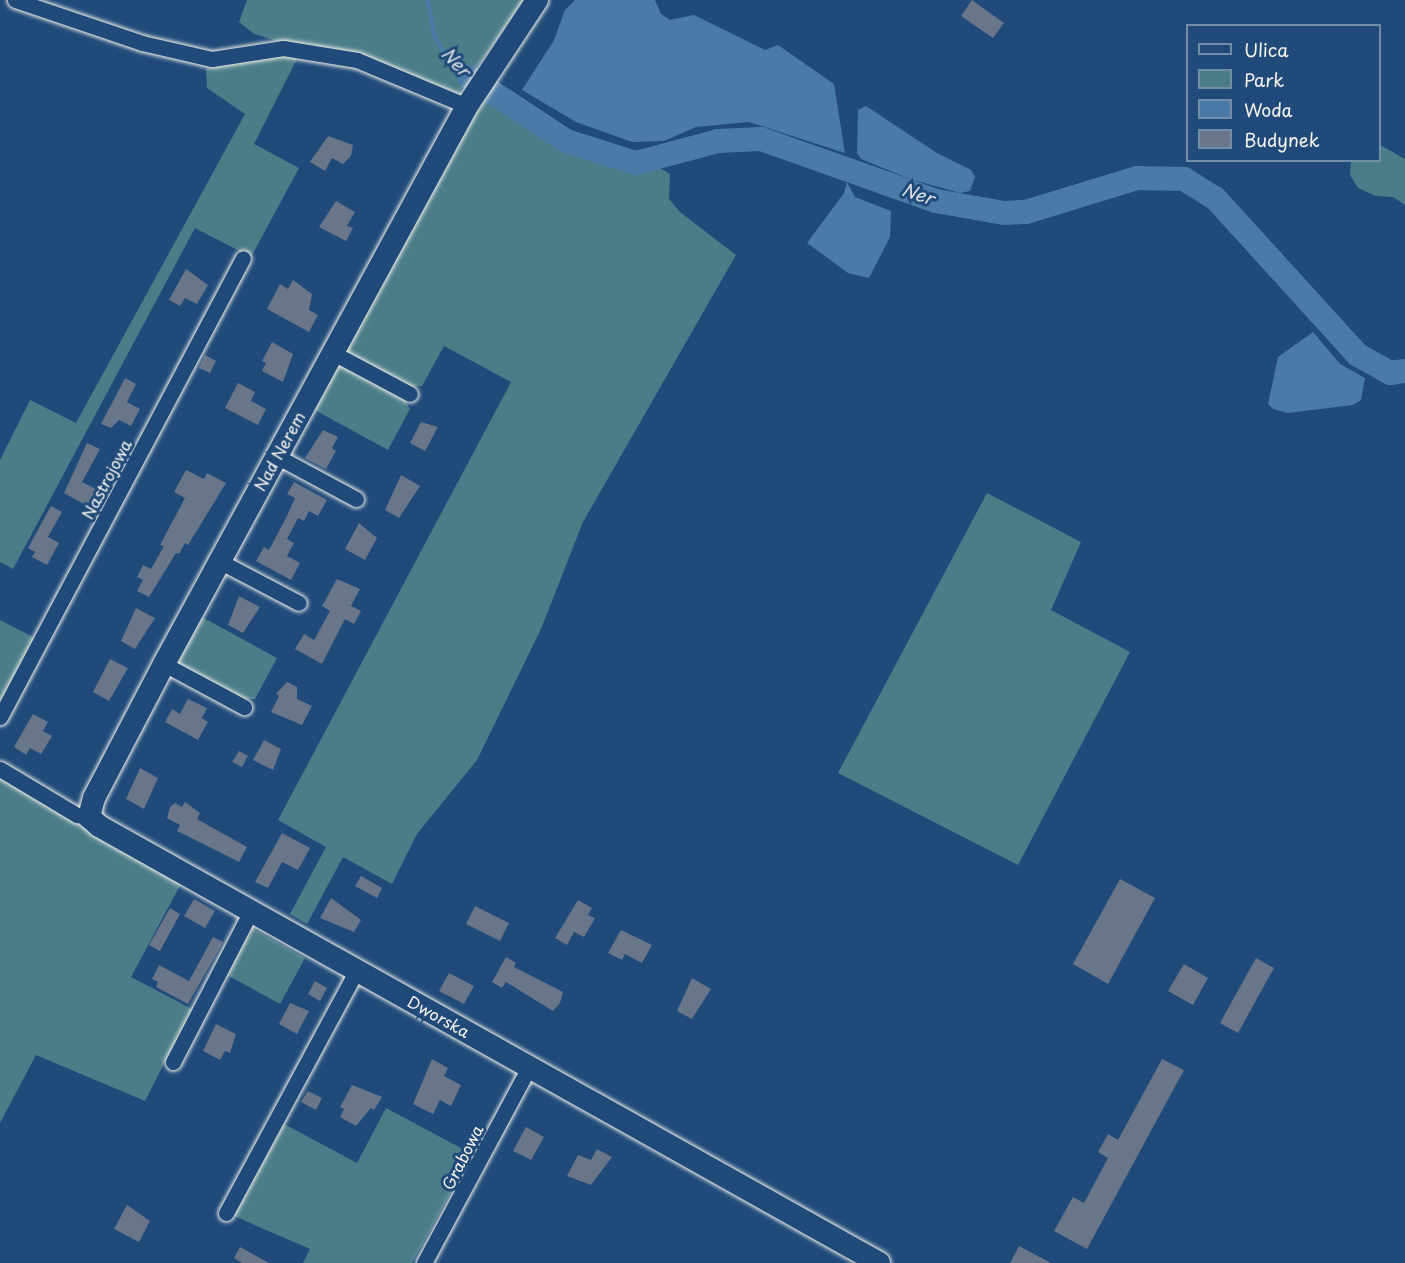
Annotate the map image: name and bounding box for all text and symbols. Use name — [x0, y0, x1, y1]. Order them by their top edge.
legend — [1186, 24, 1381, 162]
text: Ulica — [1244, 36, 1289, 63]
water label: Ner — [437, 43, 475, 81]
text: Park — [1244, 66, 1284, 93]
text: Woda — [1244, 96, 1293, 123]
text: Budynek — [1244, 126, 1320, 153]
water label: Ner — [899, 179, 937, 209]
street label: Nad Nerem — [249, 408, 309, 494]
street label: Nastrojowa — [77, 436, 135, 522]
street label: Dworska — [405, 991, 473, 1041]
street label: Grabowa — [438, 1121, 486, 1193]

